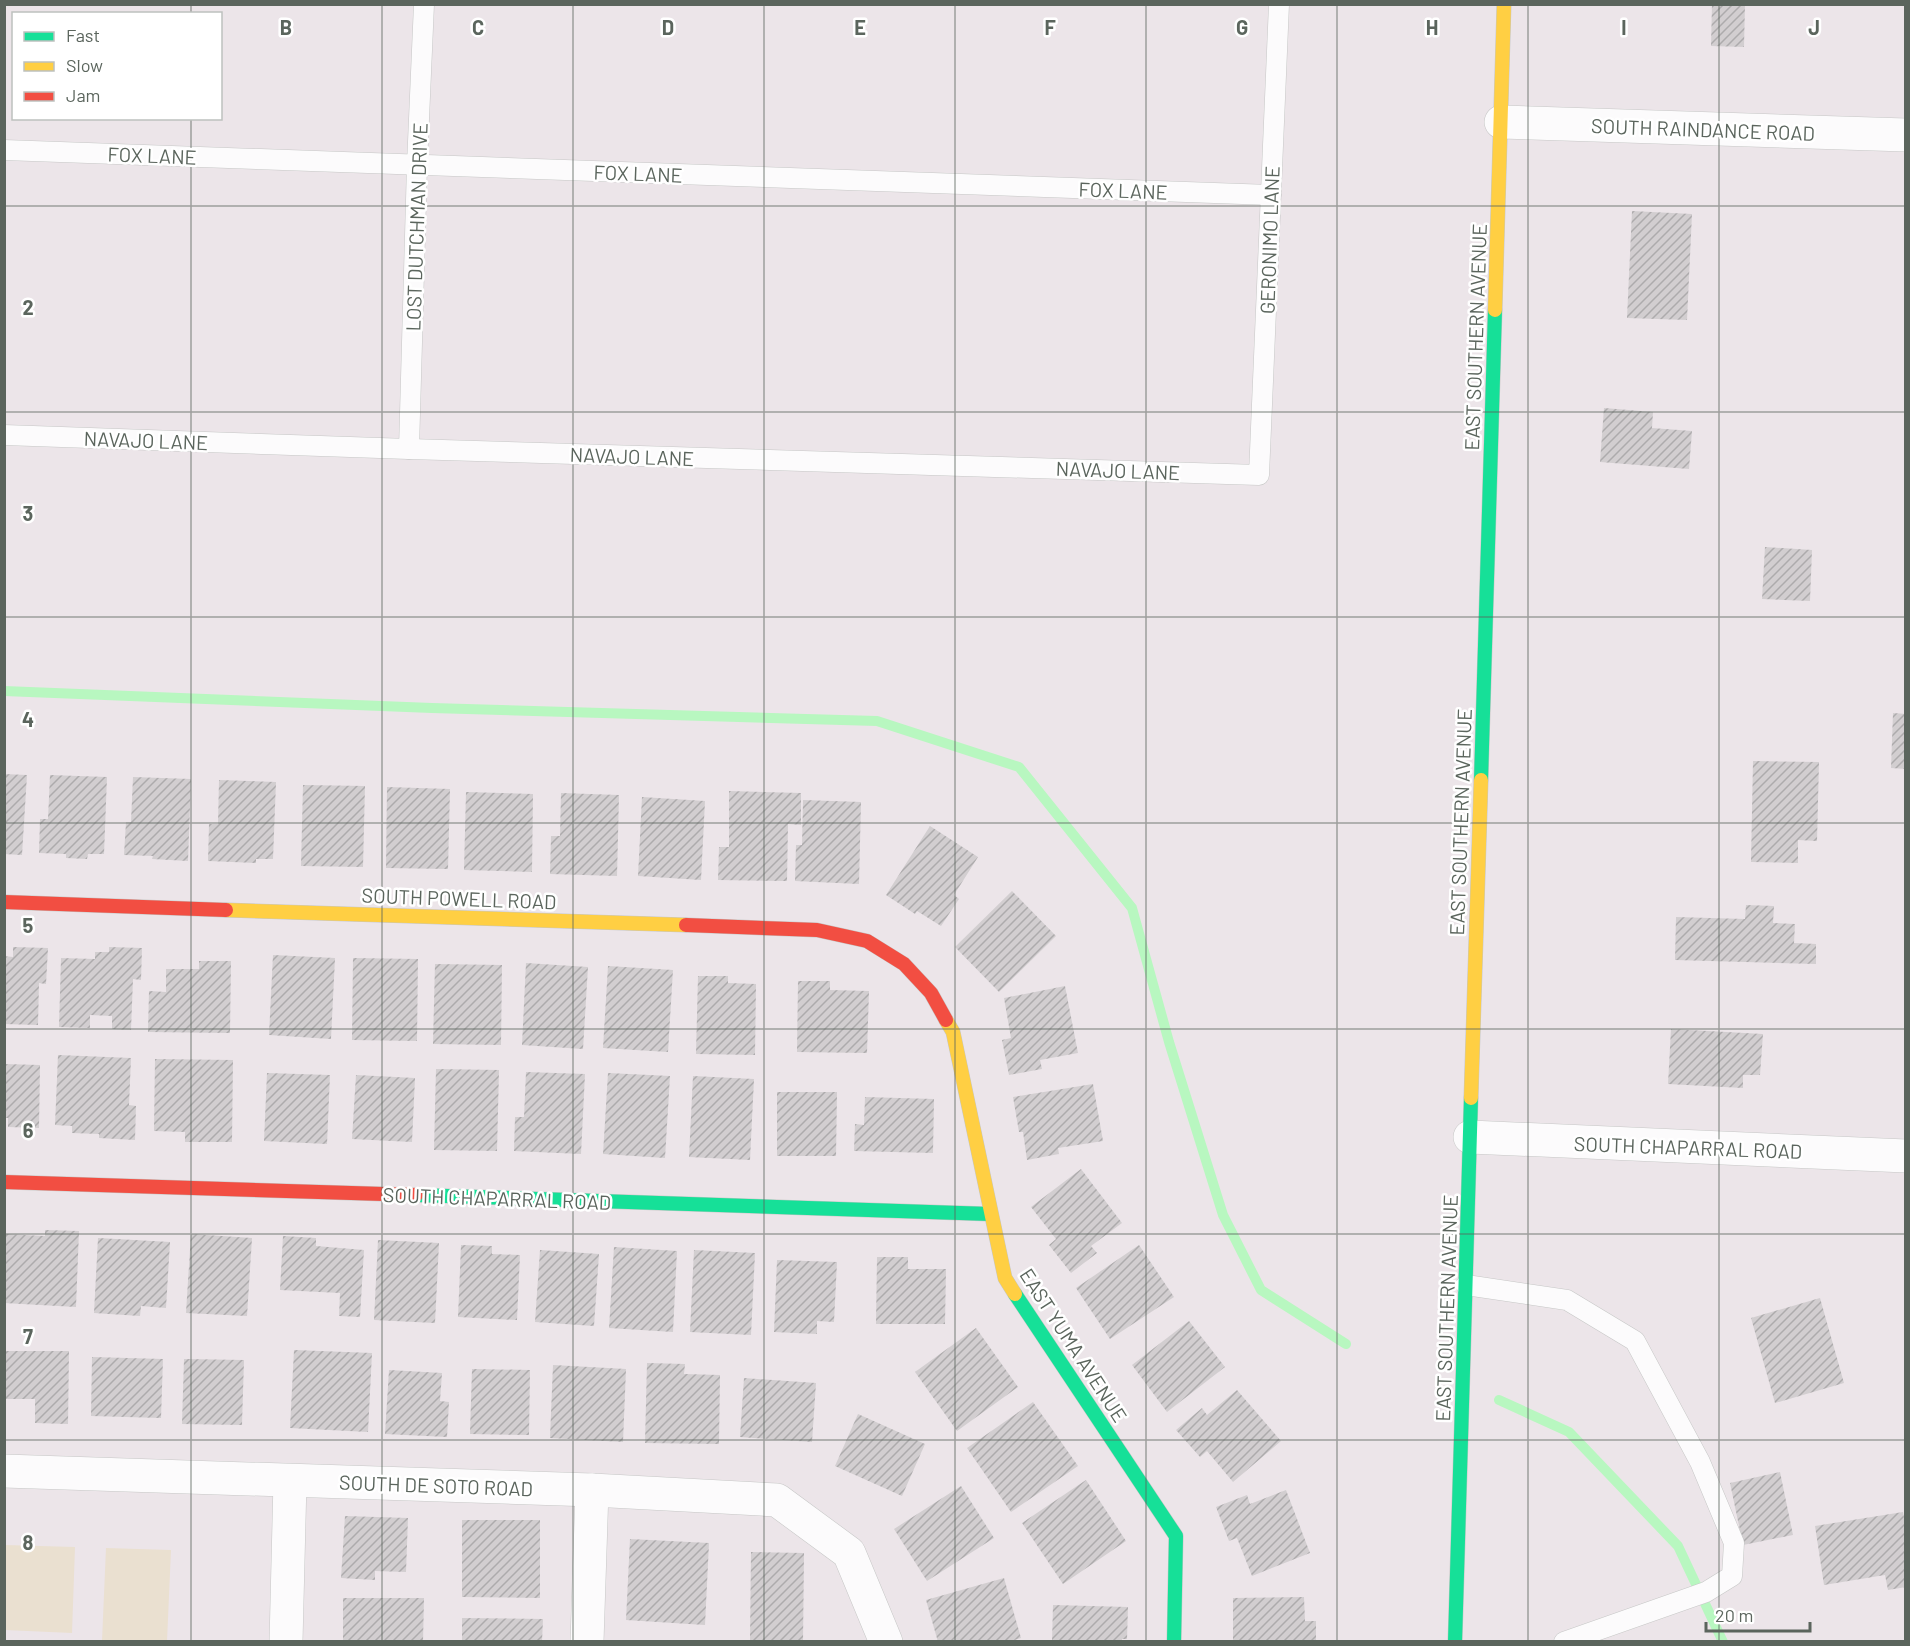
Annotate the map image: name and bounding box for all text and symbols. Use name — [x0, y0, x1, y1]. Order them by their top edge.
legend — [12, 12, 222, 120]
text: B — [280, 15, 292, 39]
text: C — [472, 15, 484, 39]
text: D — [662, 15, 674, 39]
text: E — [854, 15, 866, 39]
text: F — [1044, 15, 1056, 39]
text: G — [1236, 15, 1248, 39]
text: H — [1426, 15, 1438, 39]
text: I — [1621, 15, 1627, 39]
text: J — [1808, 15, 1820, 39]
text: Fast — [66, 24, 100, 46]
text: Slow — [66, 54, 103, 76]
text: Jam — [66, 84, 100, 106]
street label: SOUTH RAINDANCE ROAD — [1591, 113, 1815, 145]
street label: LOST DUTCHMAN DRIVE — [400, 122, 432, 332]
street label: FOX LANE — [107, 141, 197, 169]
street label: FOX LANE — [593, 159, 683, 187]
street label: GERONIMO LANE — [1254, 166, 1284, 314]
street label: FOX LANE — [1078, 176, 1168, 204]
street label: EAST SOUTHERN AVENUE — [1459, 223, 1491, 451]
text: 2 — [22, 295, 34, 319]
street label: NAVAJO LANE — [83, 426, 209, 454]
street label: NAVAJO LANE — [569, 442, 695, 470]
street label: NAVAJO LANE — [1055, 456, 1181, 484]
text: 3 — [23, 501, 33, 525]
text: 4 — [22, 707, 34, 731]
street label: EAST SOUTHERN AVENUE — [1444, 708, 1476, 936]
street label: SOUTH POWELL ROAD — [361, 883, 557, 913]
text: 5 — [23, 913, 34, 937]
text: 6 — [23, 1118, 34, 1142]
street label: SOUTH CHAPARRAL ROAD — [1573, 1131, 1803, 1163]
street label: SOUTH CHAPARRAL ROAD — [382, 1182, 612, 1214]
street label: EAST SOUTHERN AVENUE — [1430, 1194, 1462, 1422]
street label: EAST YUMA AVENUE — [1015, 1264, 1133, 1426]
text: 7 — [23, 1324, 33, 1348]
street label: SOUTH DE SOTO ROAD — [339, 1470, 533, 1500]
text: 8 — [23, 1530, 34, 1554]
scale bar — [1706, 1595, 1810, 1633]
text: 20 m — [1715, 1604, 1753, 1626]

